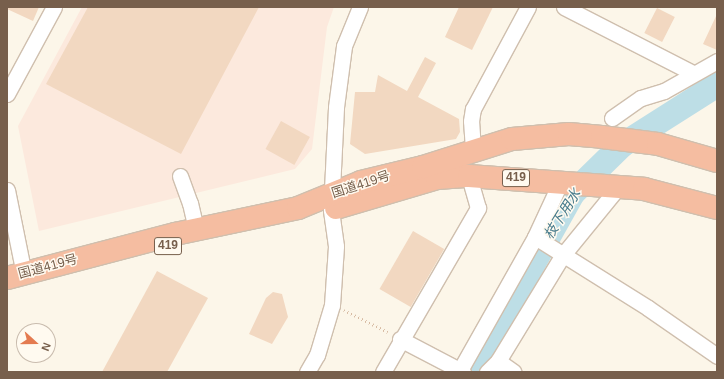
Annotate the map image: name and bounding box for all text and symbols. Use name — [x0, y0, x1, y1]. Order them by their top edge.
street label: 国道419号 — [330, 168, 392, 202]
road number: 419 — [501, 168, 531, 188]
water label: 枝下用水 — [540, 186, 584, 242]
road number: 419 — [153, 236, 183, 256]
street label: 国道419号 — [17, 252, 79, 282]
north arrow — [16, 323, 56, 363]
text: N — [39, 341, 53, 353]

